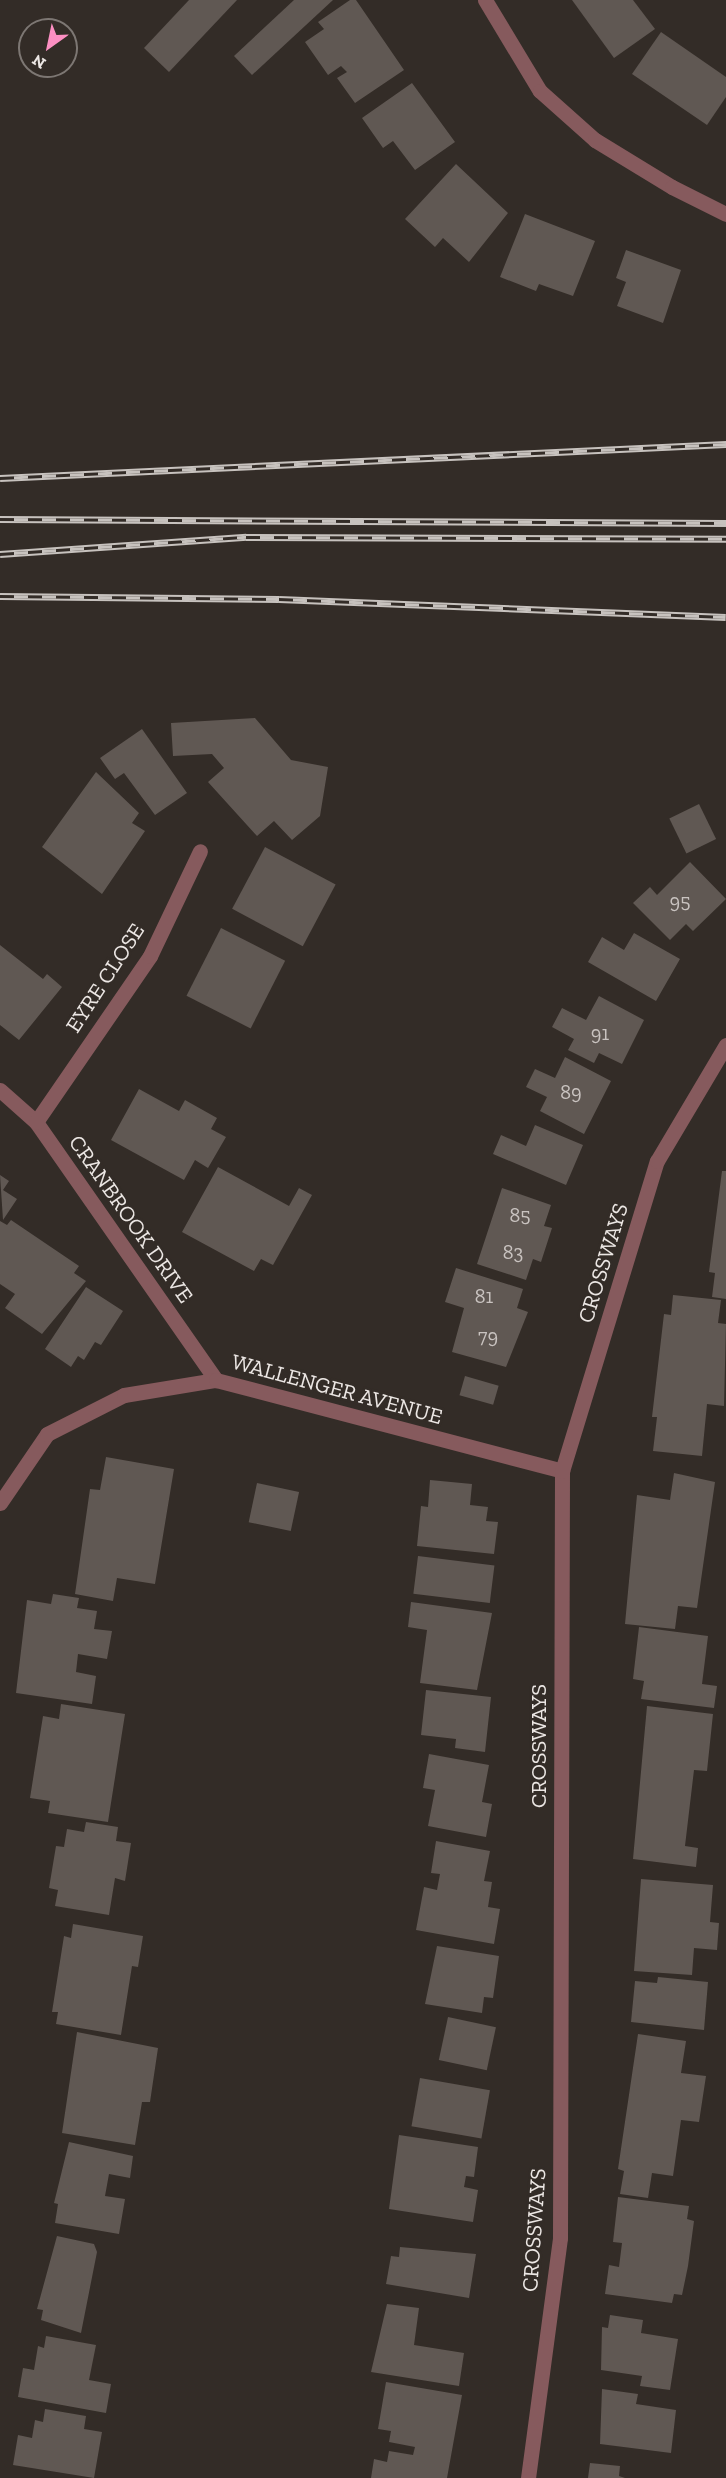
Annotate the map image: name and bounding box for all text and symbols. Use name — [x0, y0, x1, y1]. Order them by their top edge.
north arrow — [18, 18, 78, 78]
text: N — [29, 51, 49, 73]
house number: 95 — [670, 889, 690, 913]
street label: EYRE CLOSE — [60, 918, 150, 1038]
house number: 91 — [591, 1021, 609, 1045]
house number: 89 — [560, 1080, 582, 1104]
street label: CRANBROOK DRIVE — [63, 1130, 199, 1308]
street label: CROSSWAYS — [572, 1200, 634, 1326]
house number: 85 — [510, 1203, 530, 1227]
house number: 83 — [503, 1240, 523, 1264]
house number: 81 — [475, 1284, 493, 1308]
house number: 79 — [478, 1324, 498, 1348]
street label: WALLENGER AVENUE — [228, 1348, 446, 1430]
street label: CROSSWAYS — [526, 1684, 552, 1808]
street label: CROSSWAYS — [517, 2167, 551, 2293]

